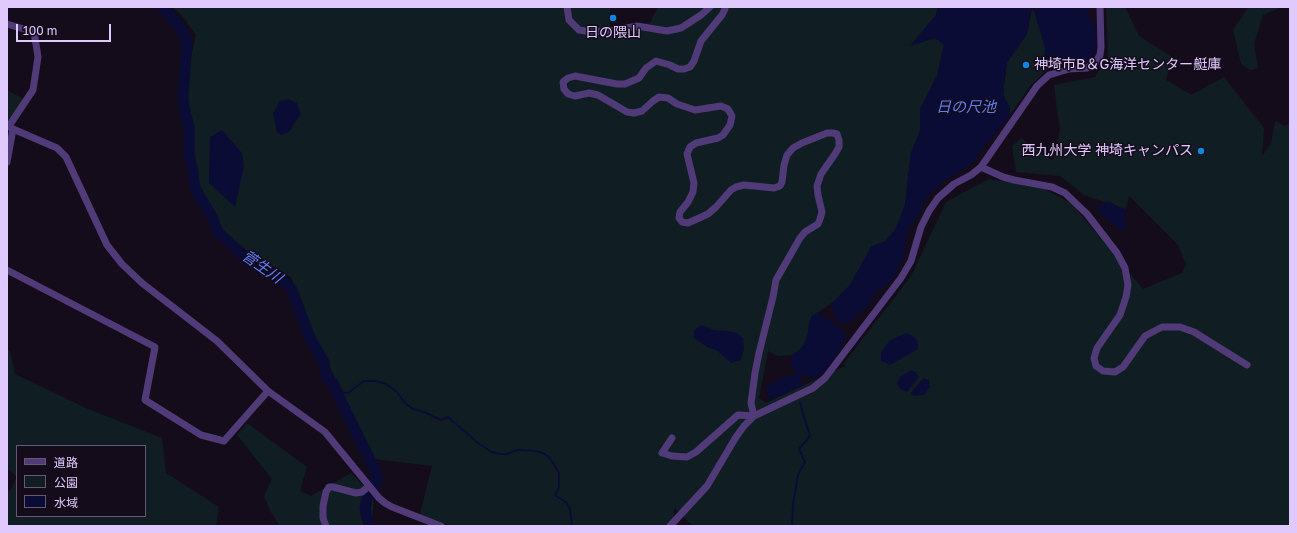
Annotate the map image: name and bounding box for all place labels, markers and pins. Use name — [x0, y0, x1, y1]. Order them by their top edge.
marker: 日の隈山 — [608, 13, 618, 23]
place label: 日の隈山 — [585, 25, 641, 41]
place label: 神埼市B＆G海洋センター艇庫 — [1034, 57, 1221, 73]
marker: 神埼市B＆G海洋センター艇庫 — [1021, 60, 1031, 70]
place label: 西九州大学 神埼キャンパス — [1022, 143, 1193, 159]
marker: 西九州大学 神埼キャンパス — [1196, 146, 1206, 156]

